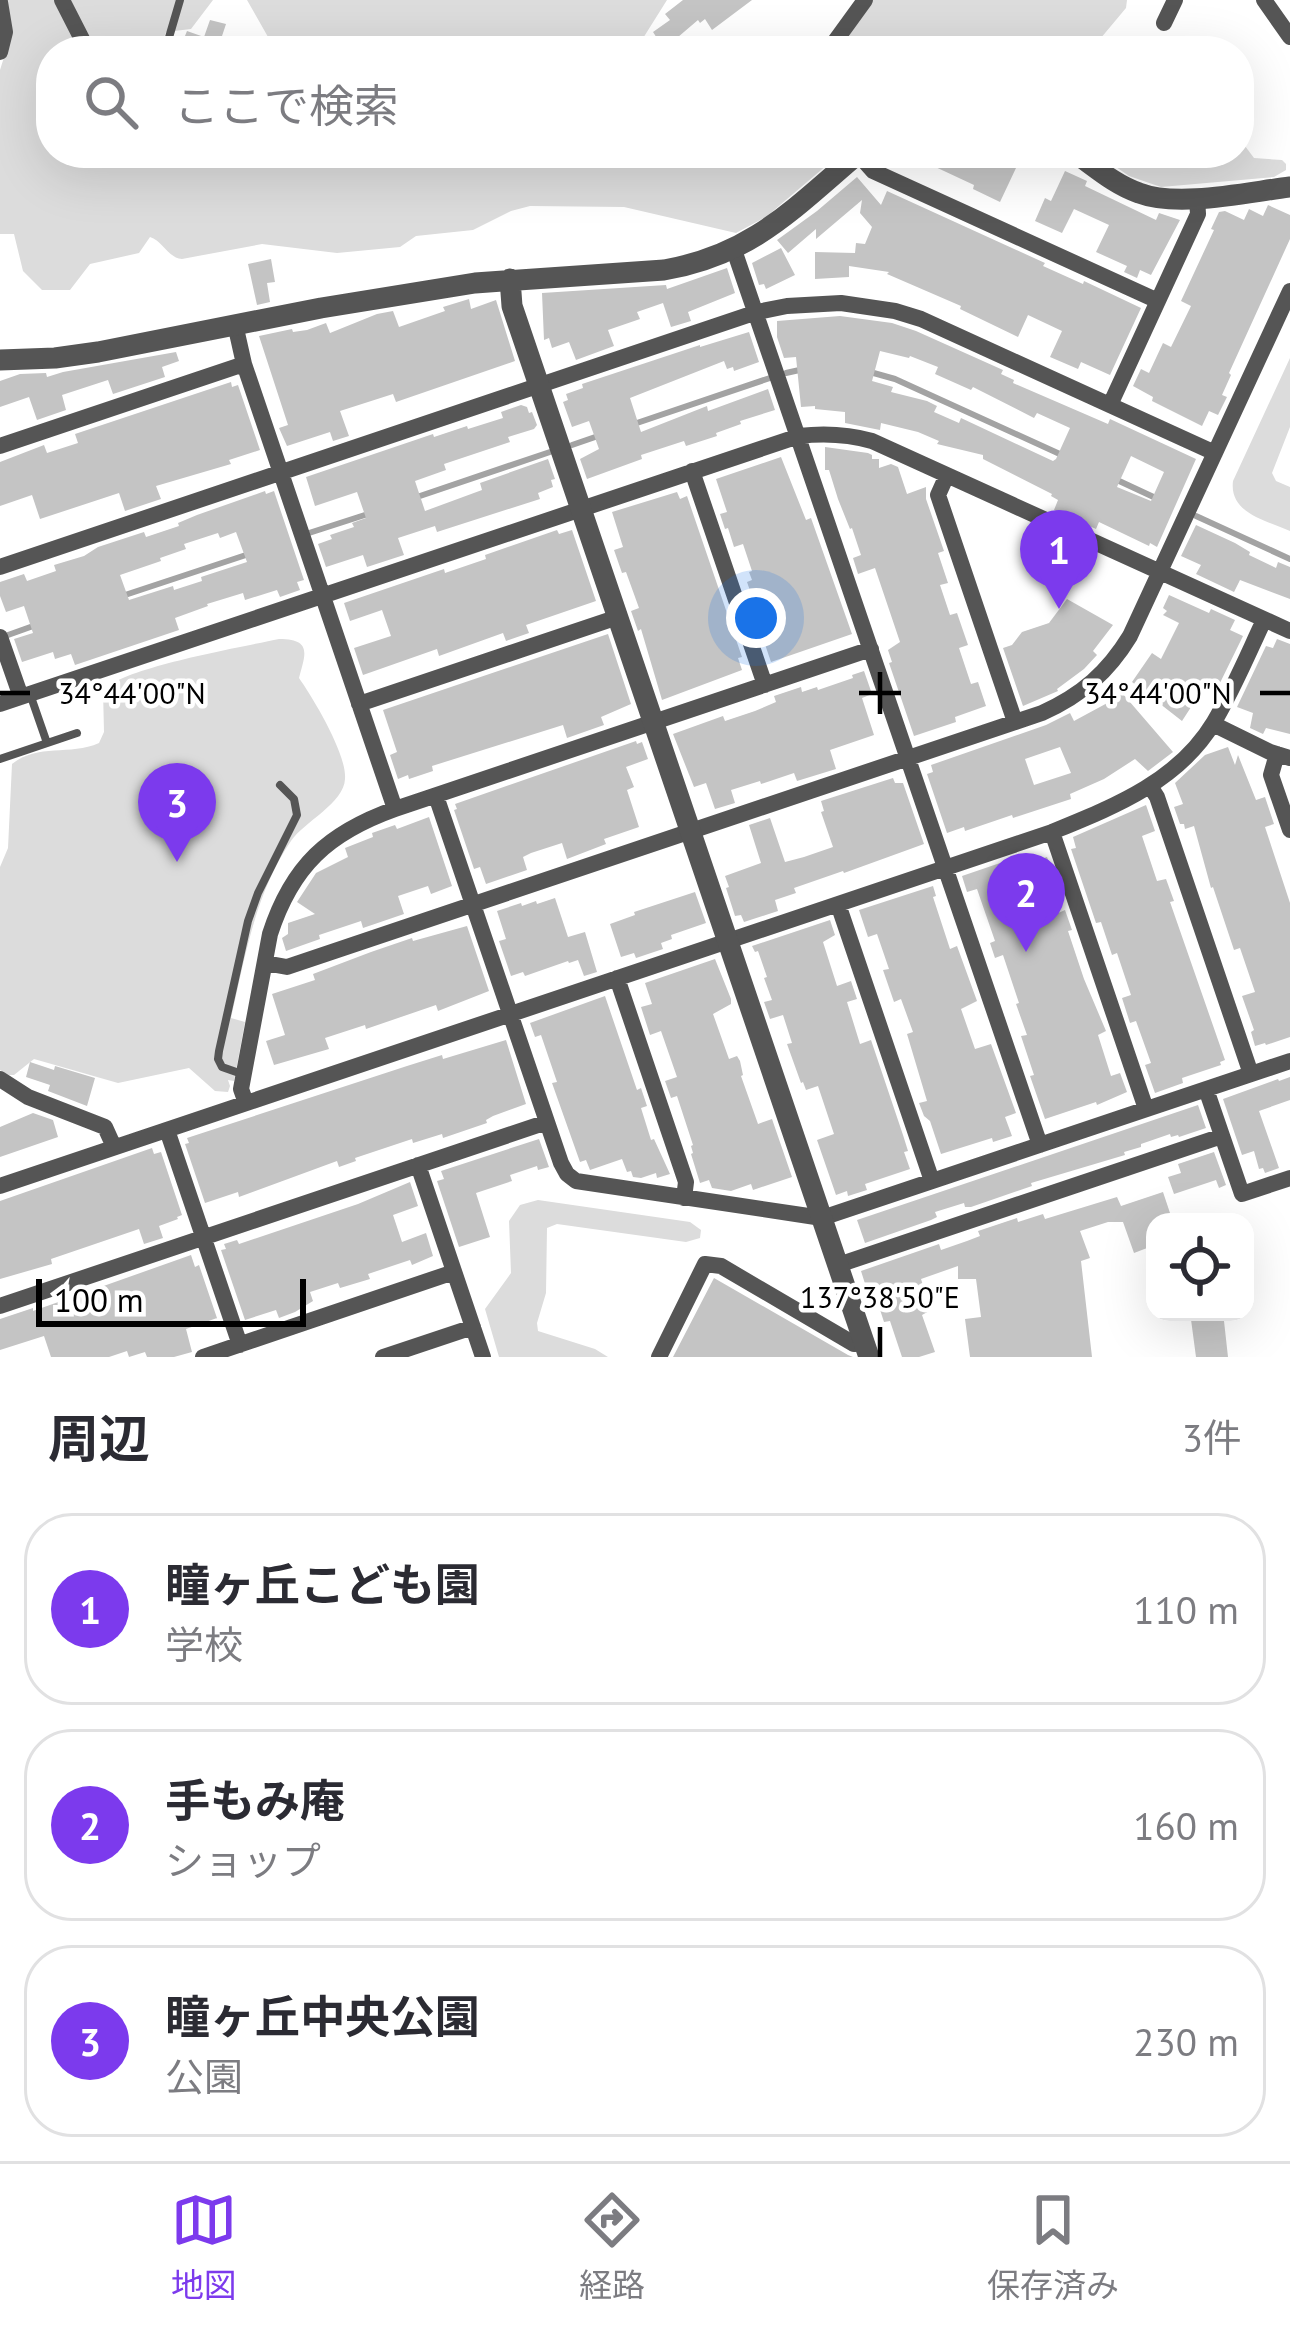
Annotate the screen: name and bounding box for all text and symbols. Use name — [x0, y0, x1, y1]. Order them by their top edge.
search box — [36, 36, 1254, 168]
icon: search — [78, 69, 144, 135]
text: ここで検索 — [174, 76, 399, 134]
pin: 1 — [1020, 510, 1098, 609]
your location — [726, 588, 786, 648]
text: 34°44'00"N — [58, 673, 206, 712]
text: 34°44'00"N — [1084, 673, 1232, 712]
pin: 3 — [138, 763, 216, 862]
pin: 2 — [987, 853, 1065, 952]
map controls — [1146, 1213, 1254, 1321]
button: locate — [1146, 1213, 1254, 1321]
scale bar — [36, 1273, 306, 1326]
text: 137°38'50"E — [800, 1277, 960, 1316]
text: 100 m — [54, 1278, 144, 1321]
text: 周辺 — [48, 1405, 150, 1471]
text: 3件 — [1182, 1412, 1242, 1463]
text: 瞳ヶ丘こども園 — [165, 1555, 480, 1613]
text: 1 — [79, 1584, 101, 1635]
text: 110 m — [1133, 1584, 1239, 1635]
text: 学校 — [165, 1619, 243, 1670]
text: 手もみ庵 — [165, 1771, 345, 1829]
text: 2 — [79, 1800, 101, 1851]
text: 160 m — [1133, 1800, 1239, 1851]
text: ショップ — [165, 1835, 321, 1886]
text: 瞳ヶ丘中央公園 — [165, 1987, 480, 2045]
text: 3 — [79, 2016, 101, 2067]
text: 230 m — [1133, 2016, 1239, 2067]
text: 公園 — [165, 2051, 243, 2102]
tab: 地図 — [171, 2187, 237, 2307]
tab: 経路 — [579, 2187, 645, 2307]
tab: 保存済み — [987, 2187, 1119, 2307]

